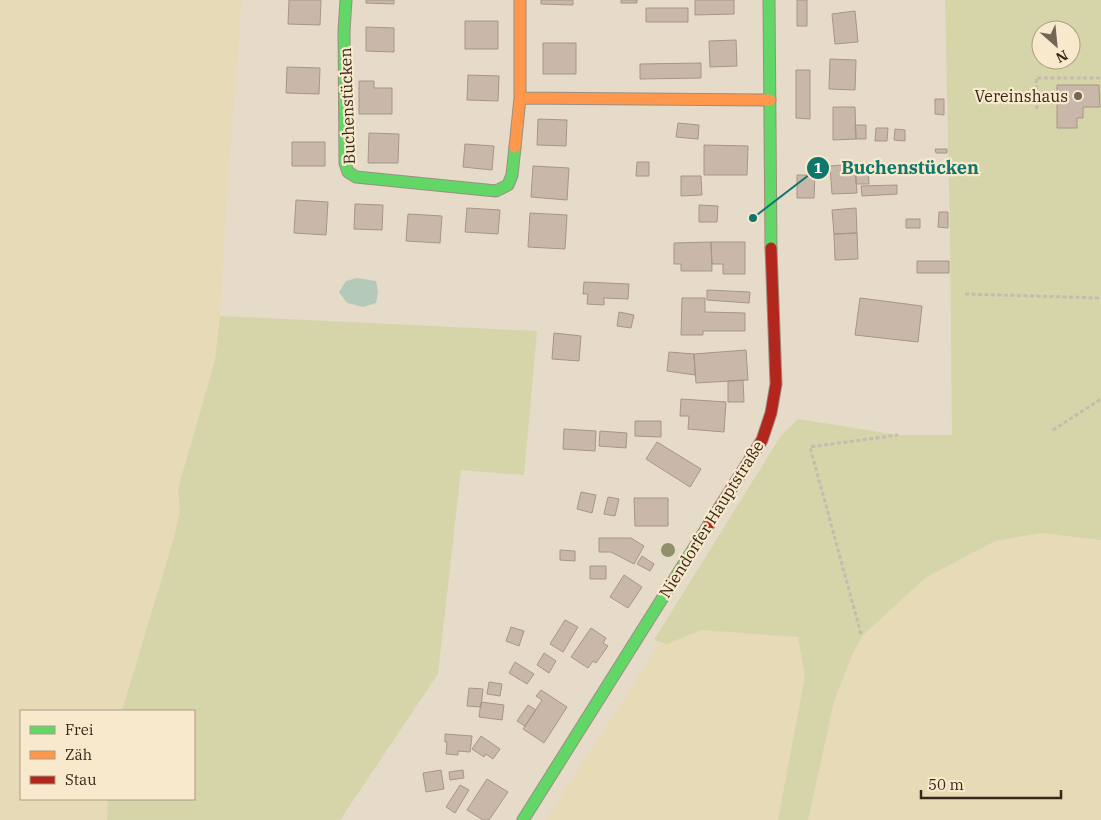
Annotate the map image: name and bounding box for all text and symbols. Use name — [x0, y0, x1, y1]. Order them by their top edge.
north arrow — [1031, 20, 1081, 70]
text: N — [1053, 46, 1071, 67]
street label: Buchenstücken — [335, 47, 359, 165]
place label: Vereinshaus — [975, 86, 1068, 106]
marker: Vereinshaus — [1072, 90, 1084, 102]
callout: Buchenstücken — [806, 151, 988, 184]
text: Buchenstücken — [841, 156, 979, 179]
text: 1 — [813, 158, 823, 177]
street label: Niendorfer Hauptstraße — [654, 437, 768, 601]
legend — [20, 710, 195, 800]
text: Frei — [65, 720, 94, 739]
text: Zäh — [65, 745, 92, 764]
scale bar — [921, 768, 1061, 800]
text: Stau — [65, 770, 97, 789]
text: 50 m — [928, 775, 964, 794]

